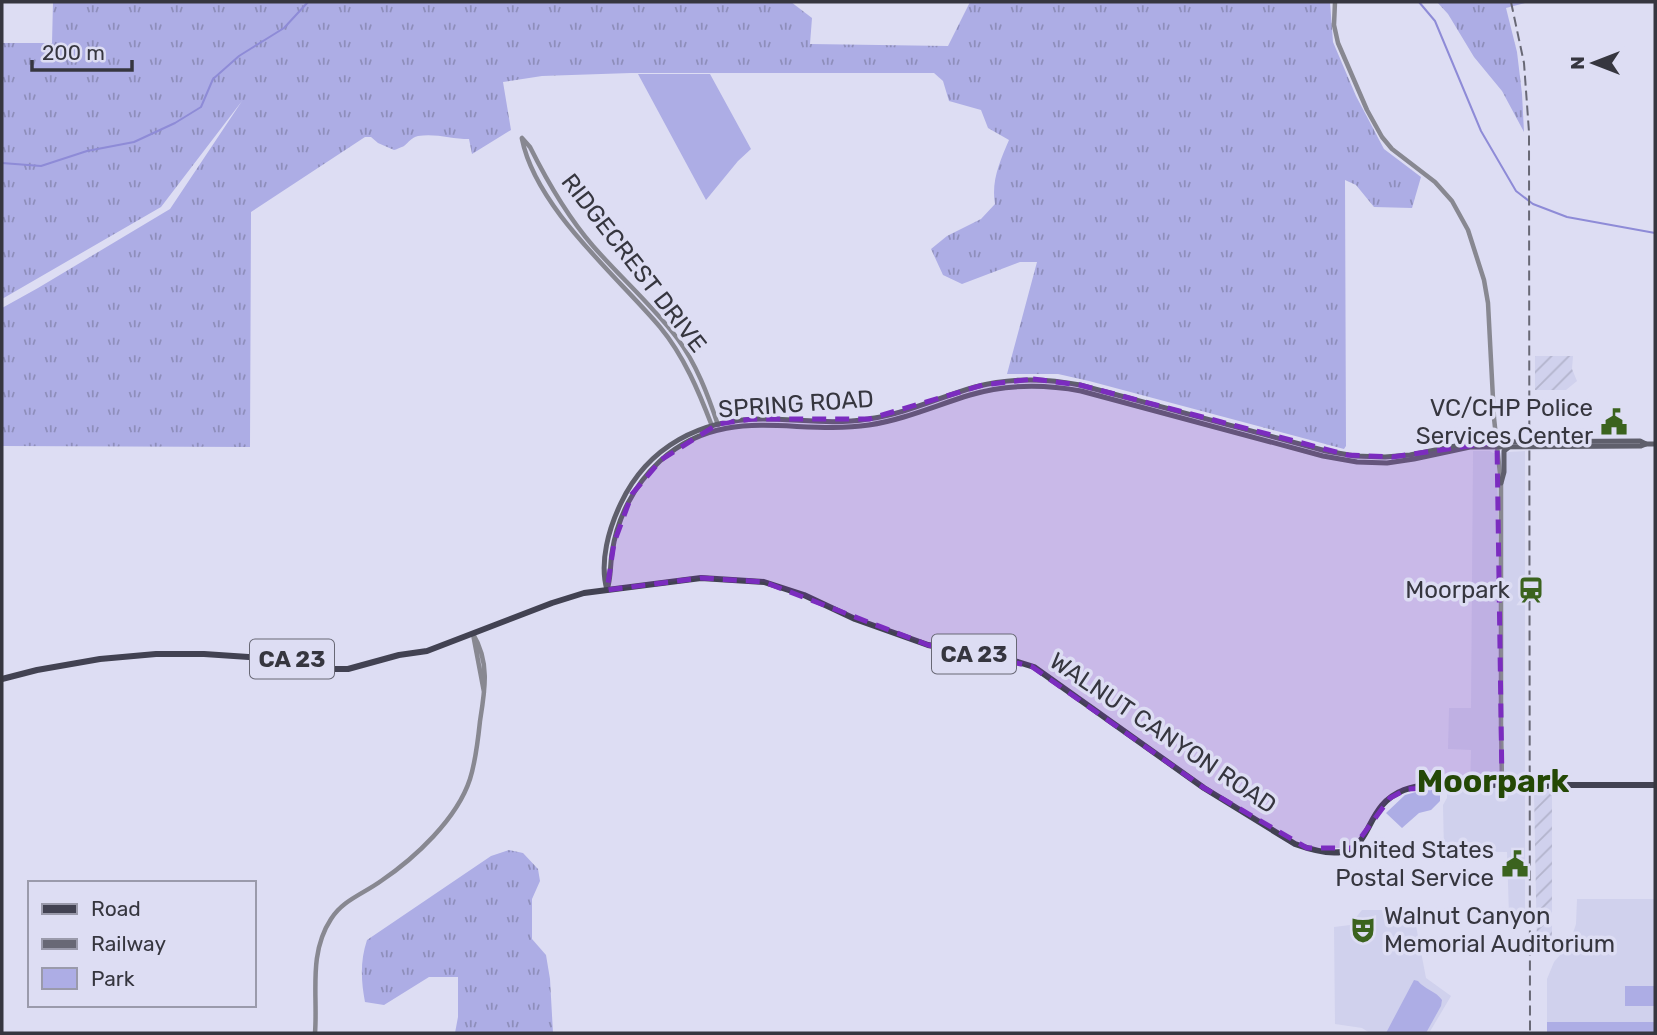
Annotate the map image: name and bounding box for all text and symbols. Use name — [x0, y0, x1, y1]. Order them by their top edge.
scale bar — [32, 28, 131, 72]
north arrow — [1559, 28, 1629, 98]
text: 200 m — [42, 40, 105, 65]
text: N — [1566, 56, 1589, 70]
street label: RIDGECREST DRIVE — [556, 168, 712, 358]
street label: SPRING ROAD — [717, 385, 875, 423]
place label: VC/CHP Police Services Center — [1416, 394, 1593, 450]
public building icon: VC/CHP Police Services Center — [1599, 407, 1629, 437]
station icon: Moorpark — [1516, 575, 1546, 605]
place label: Moorpark — [1405, 576, 1511, 604]
road number: CA 23 — [932, 634, 1016, 674]
road number: CA 23 — [250, 639, 334, 678]
street label: WALNUT CANYON ROAD — [1044, 647, 1282, 819]
district label: Moorpark — [1417, 762, 1570, 800]
place label: United States Postal Service — [1335, 836, 1494, 892]
public building icon: United States Postal Service — [1500, 849, 1530, 879]
legend — [28, 881, 256, 1007]
text: Road — [91, 896, 141, 921]
place label: Walnut Canyon Memorial Auditorium — [1384, 902, 1615, 958]
theatre icon: Walnut Canyon Memorial Auditorium — [1348, 915, 1378, 945]
text: Railway — [91, 931, 166, 956]
text: Park — [91, 966, 135, 991]

